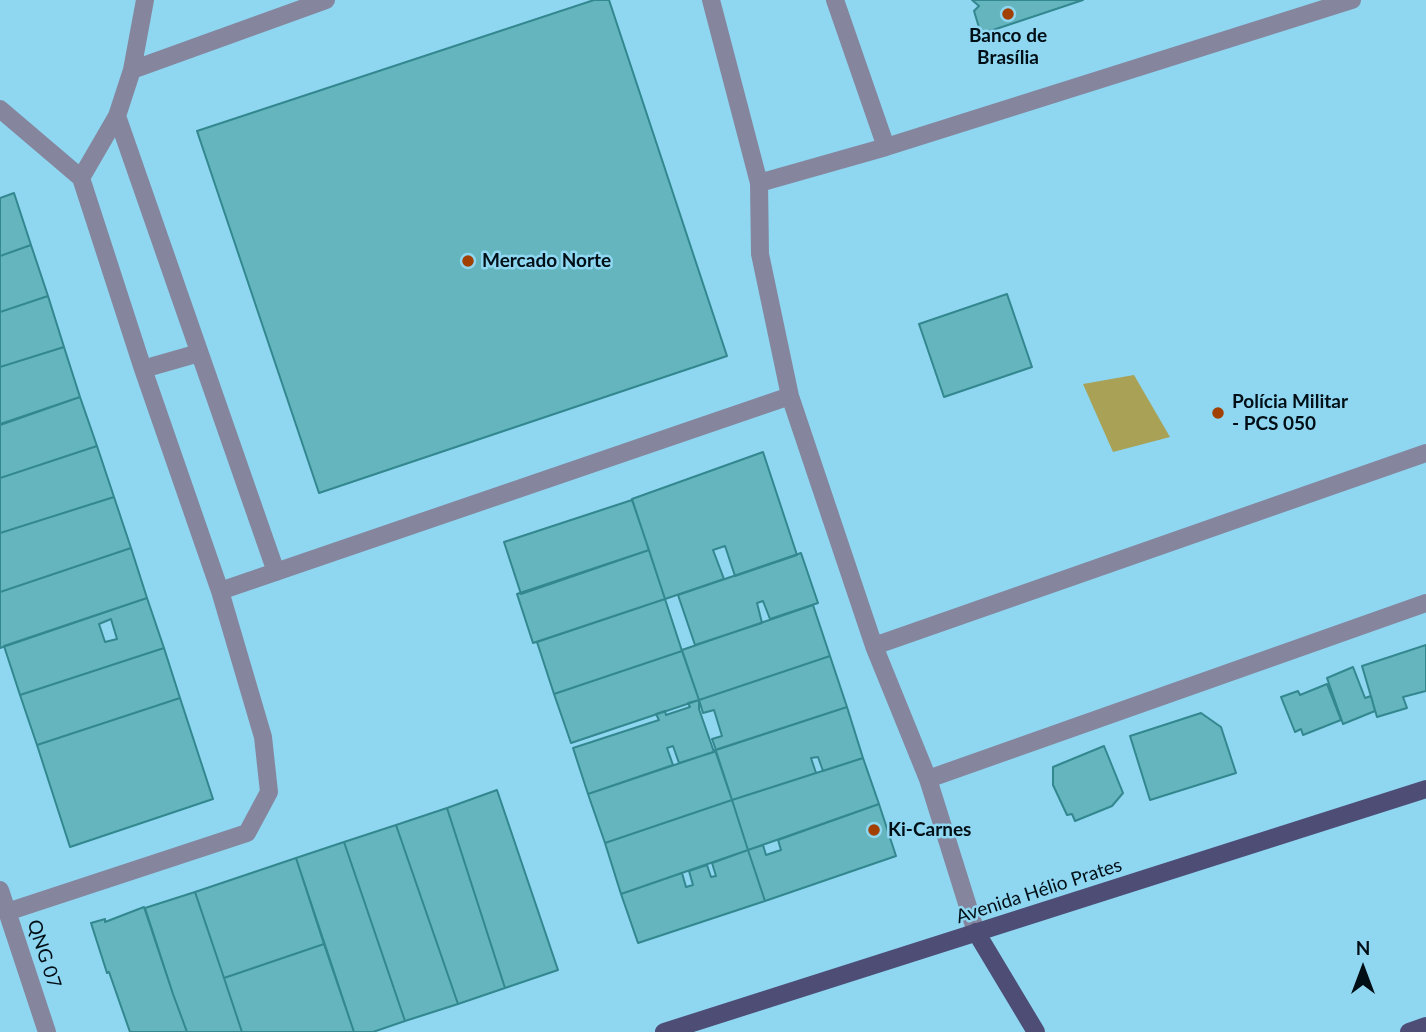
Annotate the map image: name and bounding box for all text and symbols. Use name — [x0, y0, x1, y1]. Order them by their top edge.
marker: Banco de Brasília — [1000, 6, 1016, 22]
place label: Banco de Brasília — [969, 25, 1047, 69]
place label: Mercado Norte — [482, 250, 611, 272]
marker: Mercado Norte — [460, 253, 476, 269]
place label: Polícia Militar - PCS 050 — [1232, 391, 1348, 435]
marker: Polícia Militar - PCS 050 — [1210, 405, 1226, 421]
place label: Ki-Carnes — [888, 819, 971, 841]
marker: Ki-Carnes — [866, 822, 882, 838]
street label: Avenida Hélio Prates — [953, 853, 1125, 929]
street label: QNG 07 — [22, 917, 66, 991]
north arrow — [1328, 934, 1398, 1004]
text: N — [1356, 936, 1370, 959]

